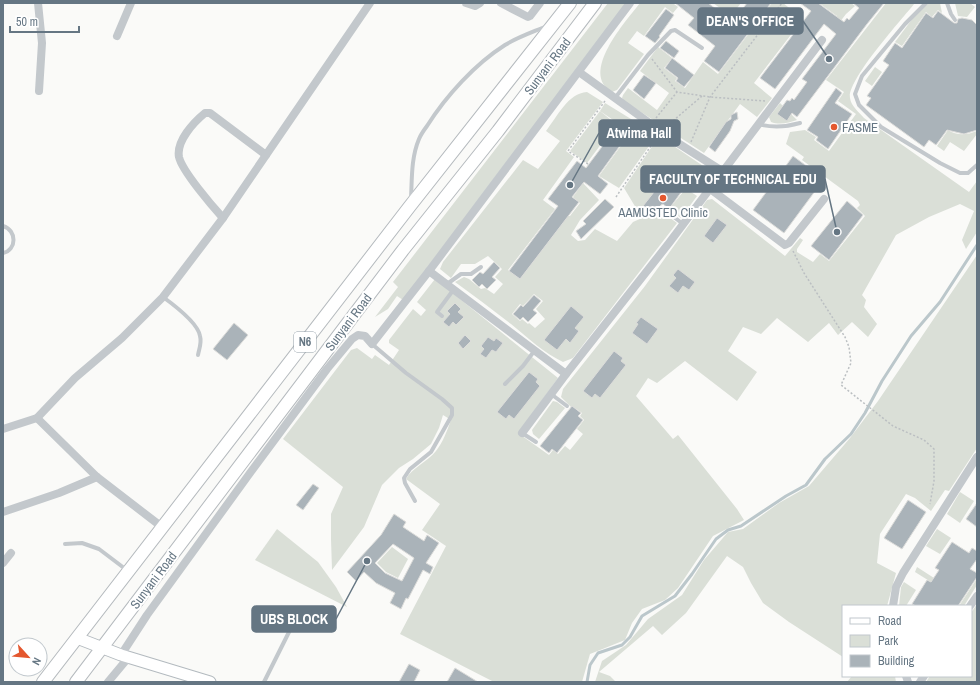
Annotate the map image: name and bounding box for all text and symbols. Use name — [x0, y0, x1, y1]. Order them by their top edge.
scale bar — [10, 8, 79, 34]
callout: DEAN'S OFFICE — [698, 8, 803, 34]
text: DEAN'S OFFICE — [706, 12, 794, 30]
text: 50 m — [16, 14, 38, 30]
street label: Sunyani Road — [520, 34, 575, 98]
place label: FASME — [842, 119, 878, 136]
callout: Atwima Hall — [599, 120, 680, 146]
marker: FASME — [829, 122, 839, 132]
text: Atwima Hall — [606, 124, 672, 142]
callout: FACULTY OF TECHNICAL EDU — [641, 166, 825, 192]
text: FACULTY OF TECHNICAL EDU — [649, 170, 817, 188]
marker: AAMUSTED Clinic — [658, 193, 668, 203]
place label: AAMUSTED Clinic — [617, 204, 708, 221]
street label: Sunyani Road — [321, 290, 376, 354]
road number: N6 — [294, 332, 316, 352]
street label: Sunyani Road — [126, 548, 181, 612]
legend — [842, 605, 972, 677]
callout: UBS BLOCK — [252, 606, 336, 632]
text: UBS BLOCK — [260, 610, 329, 628]
text: Road — [878, 613, 902, 629]
text: Park — [878, 633, 898, 649]
north arrow — [8, 637, 48, 677]
text: Building — [878, 653, 915, 669]
text: N — [29, 655, 45, 668]

